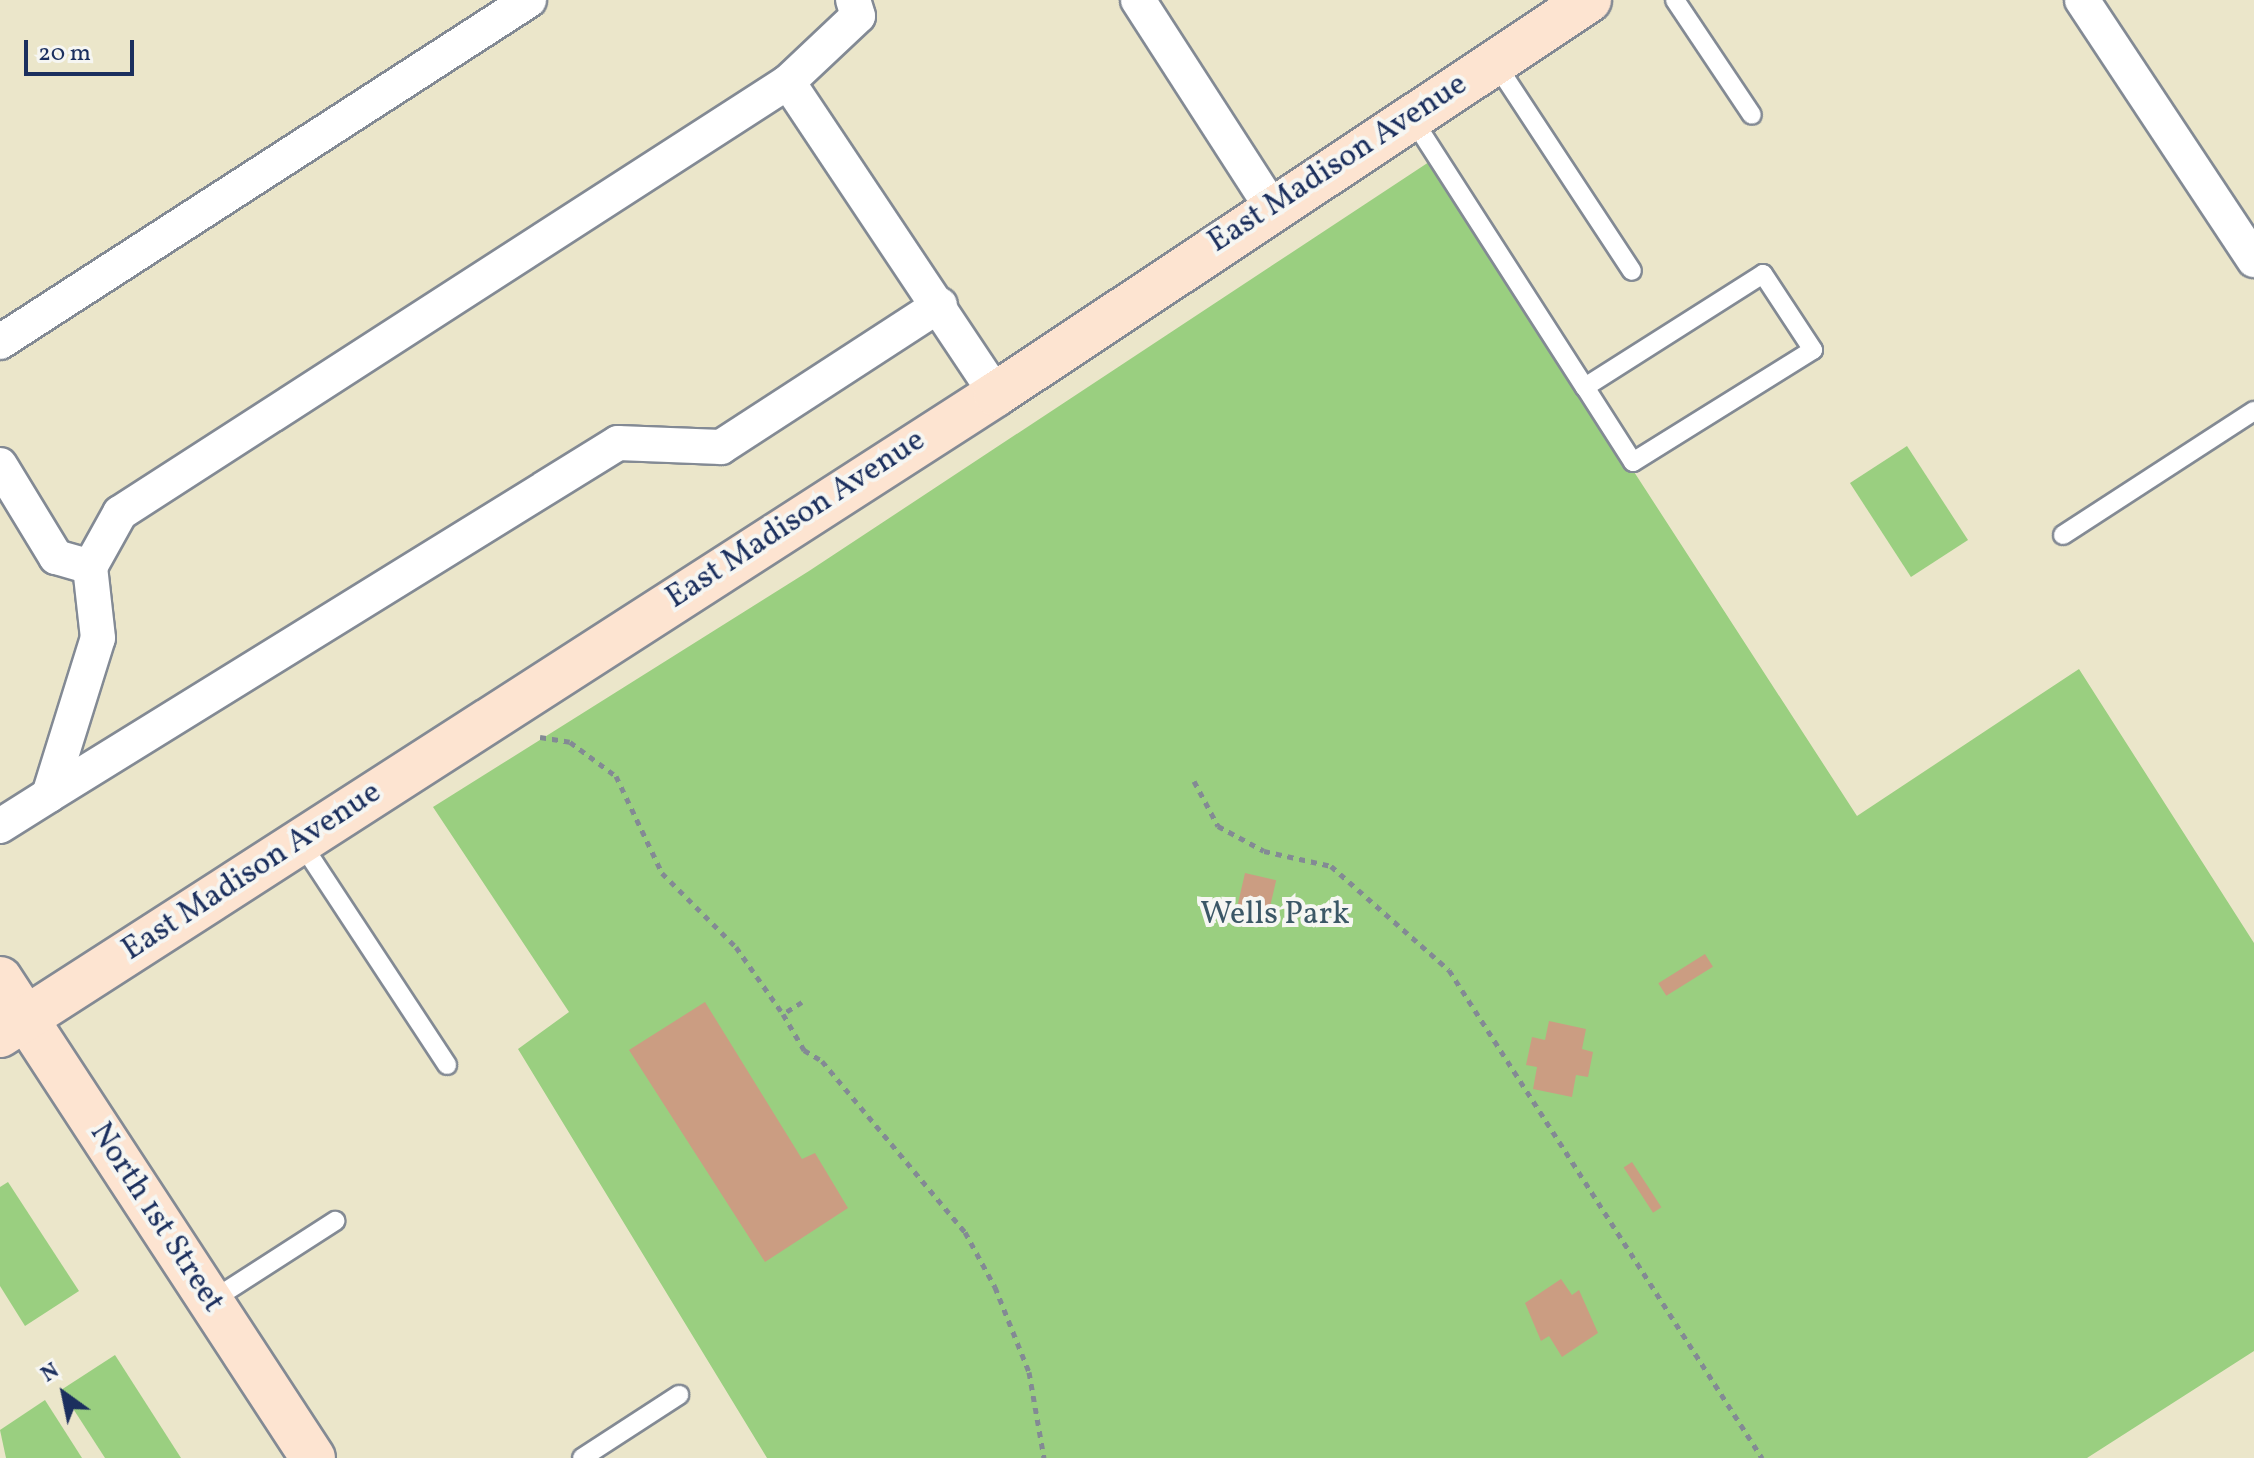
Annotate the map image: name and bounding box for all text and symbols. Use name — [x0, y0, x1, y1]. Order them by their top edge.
scale bar — [28, 24, 138, 74]
text: 20 m — [38, 37, 91, 71]
street label: East Madison Avenue — [1201, 66, 1475, 262]
street label: East Madison Avenue — [659, 422, 933, 618]
street label: East Madison Avenue — [115, 774, 389, 970]
park label: Wells Park — [1200, 896, 1350, 934]
street label: North 1st Street — [80, 1116, 232, 1320]
north arrow — [24, 1354, 104, 1434]
text: N — [36, 1356, 66, 1391]

